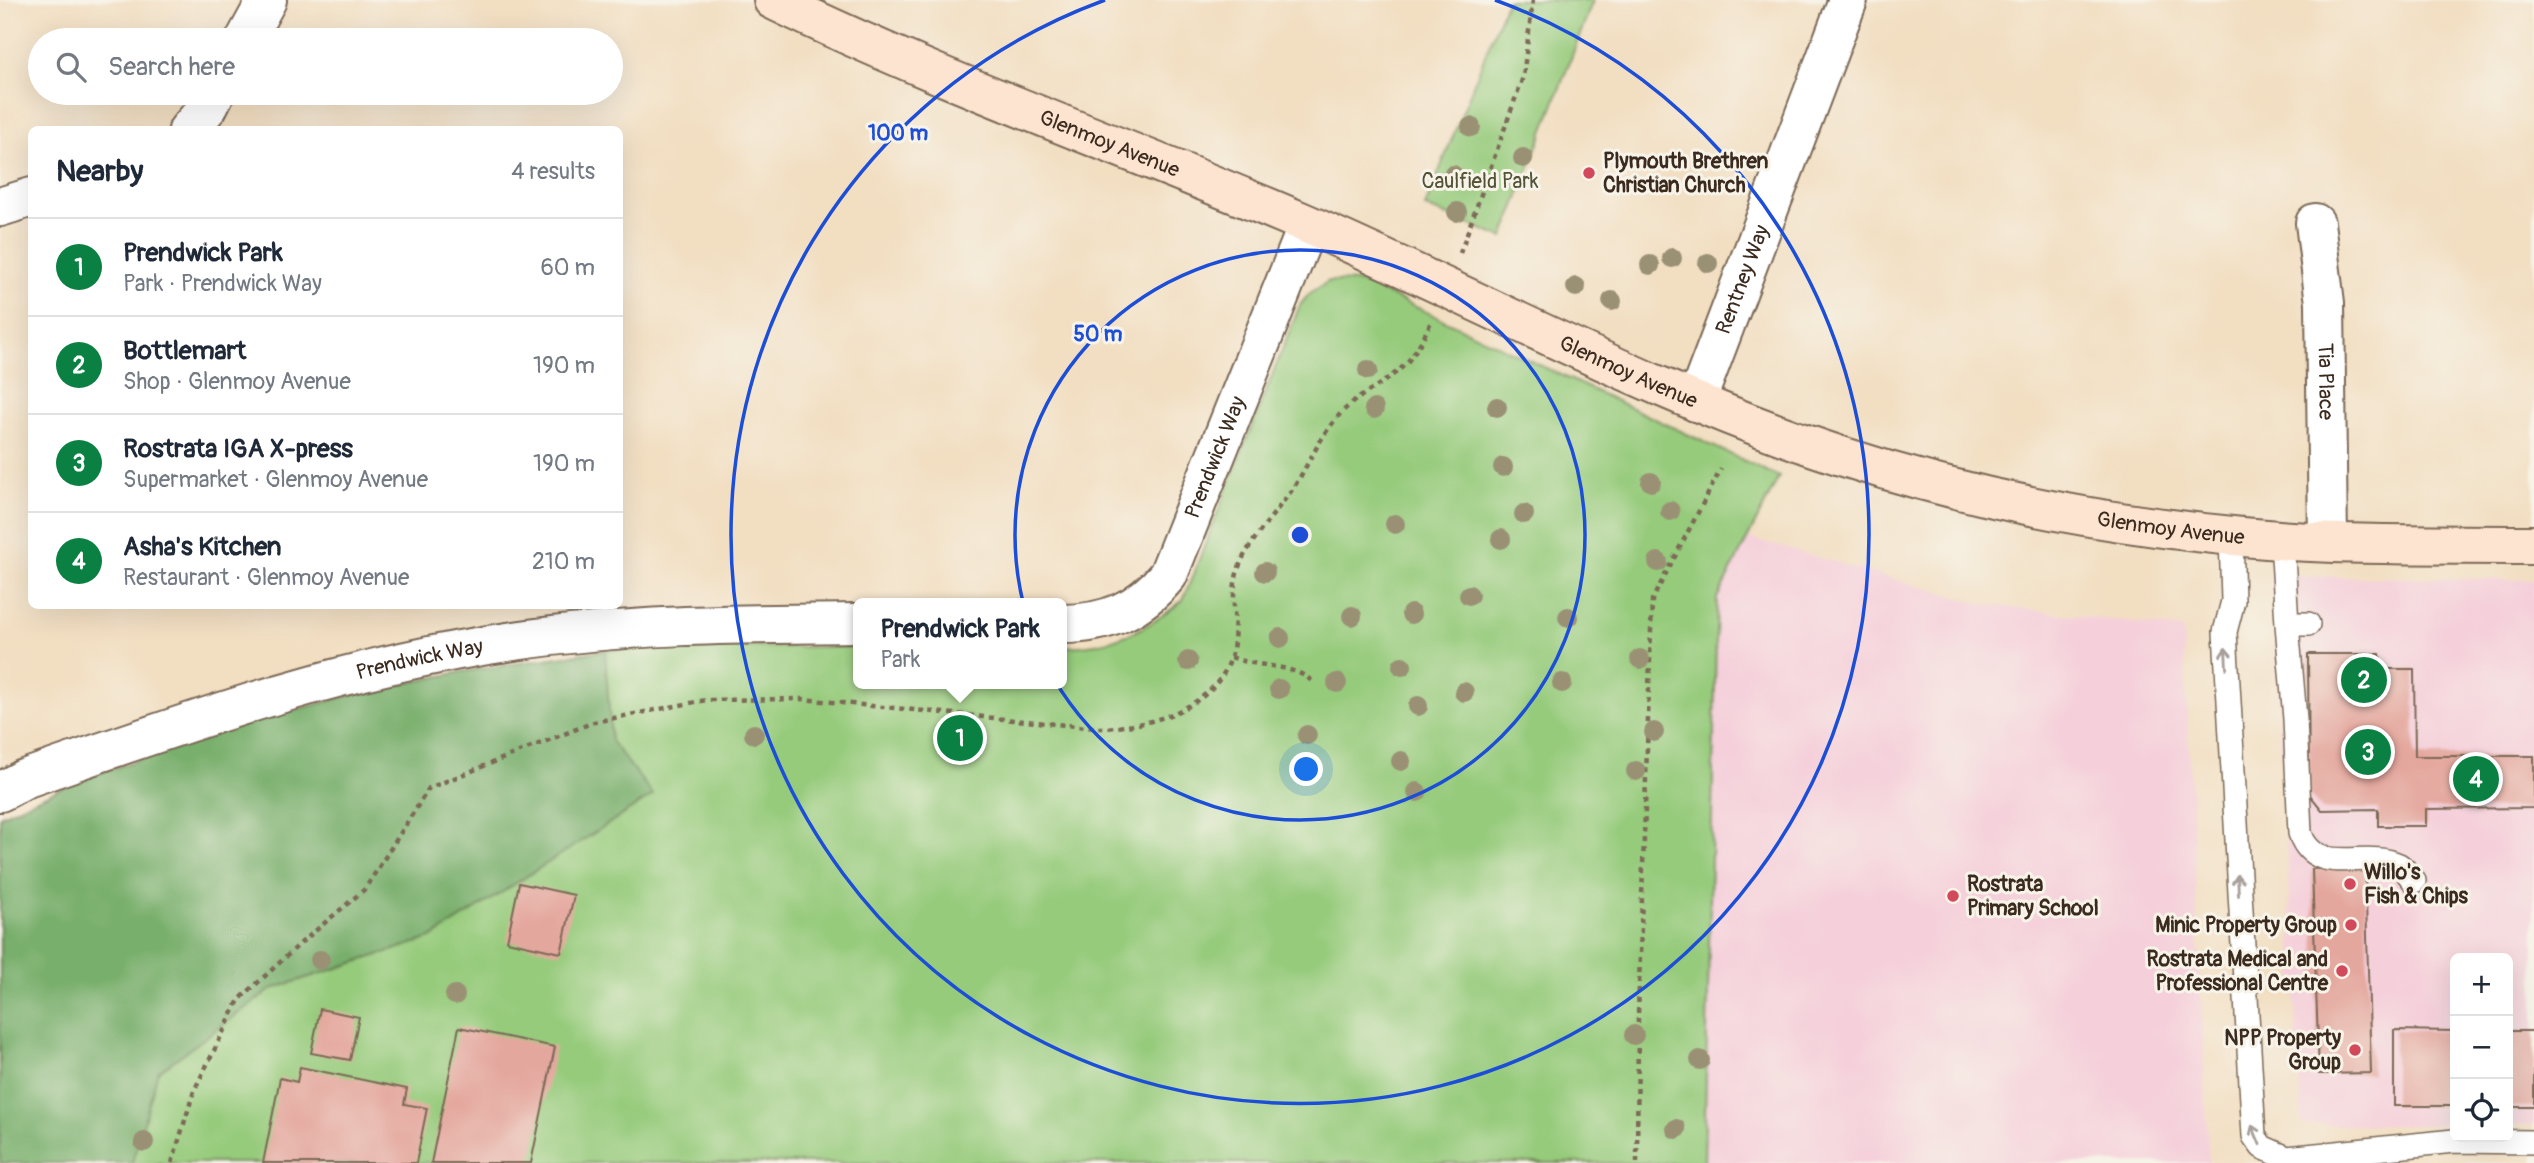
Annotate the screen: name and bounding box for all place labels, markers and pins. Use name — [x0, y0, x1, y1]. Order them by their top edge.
place label: Plymouth Brethren Christian Church — [1603, 148, 1769, 199]
marker: Plymouth Brethren Christian Church — [1581, 165, 1597, 181]
centre of rings — [1288, 523, 1312, 547]
pin: 2 — [2341, 654, 2387, 706]
pin: 1 — [937, 712, 983, 764]
pin: 3 — [2345, 726, 2391, 778]
pin: 4 — [2453, 753, 2499, 805]
place label: Willo's Fish & Chips — [2364, 859, 2469, 910]
place label: Rostrata Primary School — [1967, 871, 2099, 922]
marker: Willo's Fish & Chips — [2342, 876, 2358, 892]
marker: Rostrata Primary School — [1945, 888, 1961, 904]
place label: Minic Property Group — [2155, 912, 2337, 939]
marker: Minic Property Group — [2343, 917, 2359, 933]
place label: Rostrata Medical and Professional Centre — [2146, 946, 2329, 997]
marker: Rostrata Medical and Professional Centre — [2334, 963, 2350, 979]
place label: NPP Property Group — [2224, 1025, 2341, 1076]
marker: NPP Property Group — [2347, 1042, 2363, 1058]

